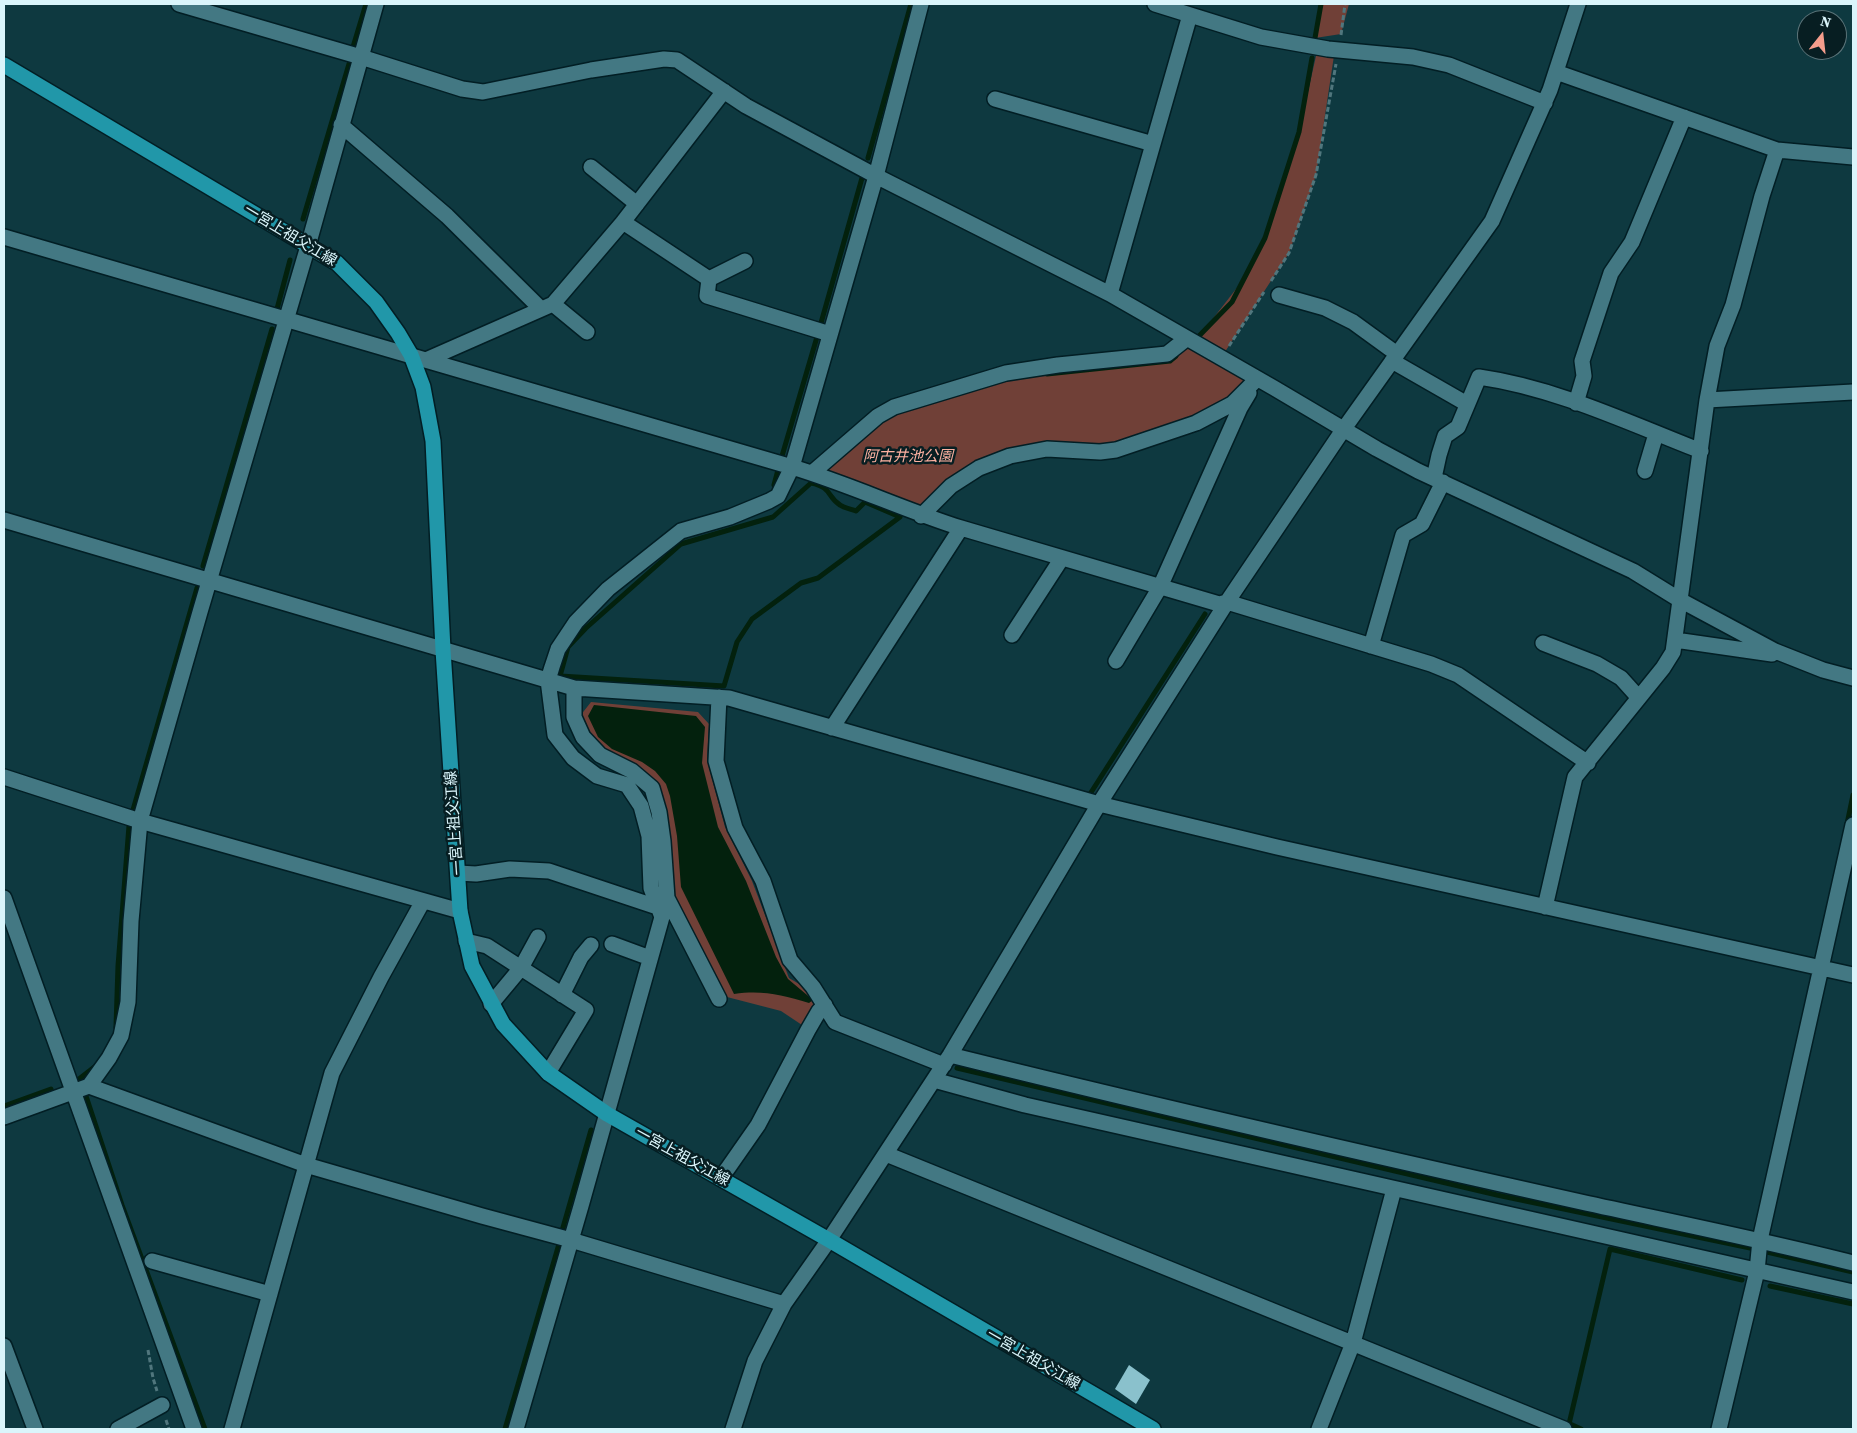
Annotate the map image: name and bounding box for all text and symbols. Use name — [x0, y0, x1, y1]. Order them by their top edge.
north arrow — [1797, 10, 1847, 60]
text: N — [1818, 11, 1834, 33]
street label: 一宮上祖父江線 — [240, 201, 340, 271]
park label: 阿古井池公園 — [863, 448, 953, 466]
street label: 一宮上祖父江線 — [442, 770, 468, 876]
street label: 一宮上祖父江線 — [632, 1124, 732, 1190]
street label: 一宮上祖父江線 — [983, 1326, 1083, 1394]

